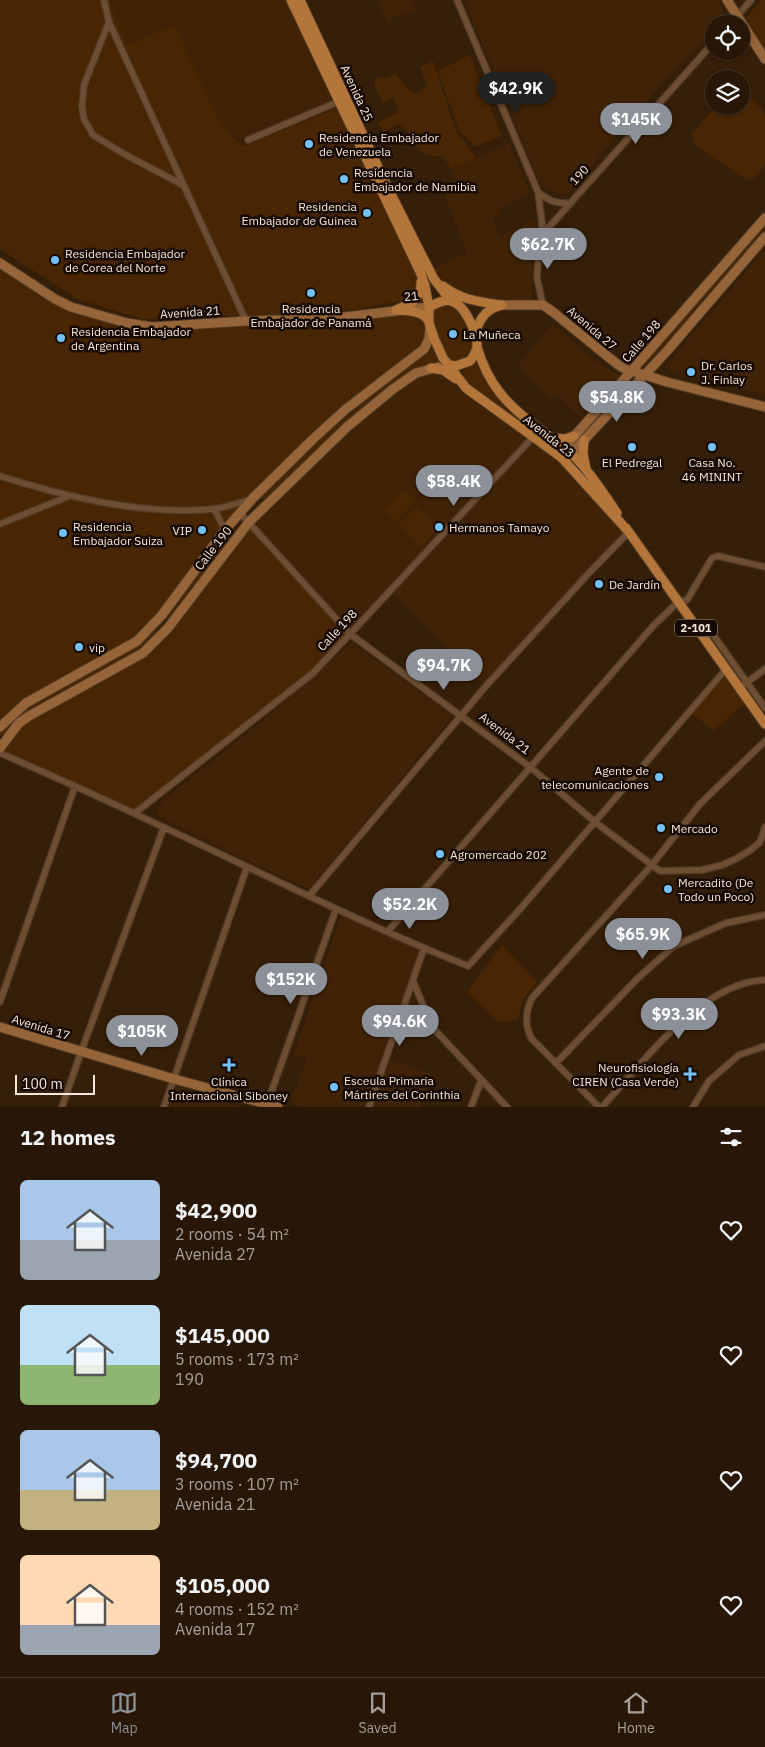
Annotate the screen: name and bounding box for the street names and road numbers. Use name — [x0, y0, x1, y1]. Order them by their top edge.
street label: Avenida 25 — [337, 63, 377, 123]
street label: 190 — [566, 162, 592, 188]
street label: 21 — [403, 288, 419, 304]
street label: Avenida 21 — [159, 302, 221, 322]
street label: Avenida 27 — [564, 303, 620, 353]
street label: Calle 198 — [618, 317, 664, 365]
street label: Avenida 23 — [521, 412, 577, 460]
street label: Calle 190 — [191, 523, 235, 573]
street label: Calle 198 — [314, 606, 360, 654]
road number: 2-101 — [675, 620, 717, 636]
street label: Avenida 21 — [476, 709, 534, 757]
street label: Avenida 17 — [10, 1011, 72, 1043]

